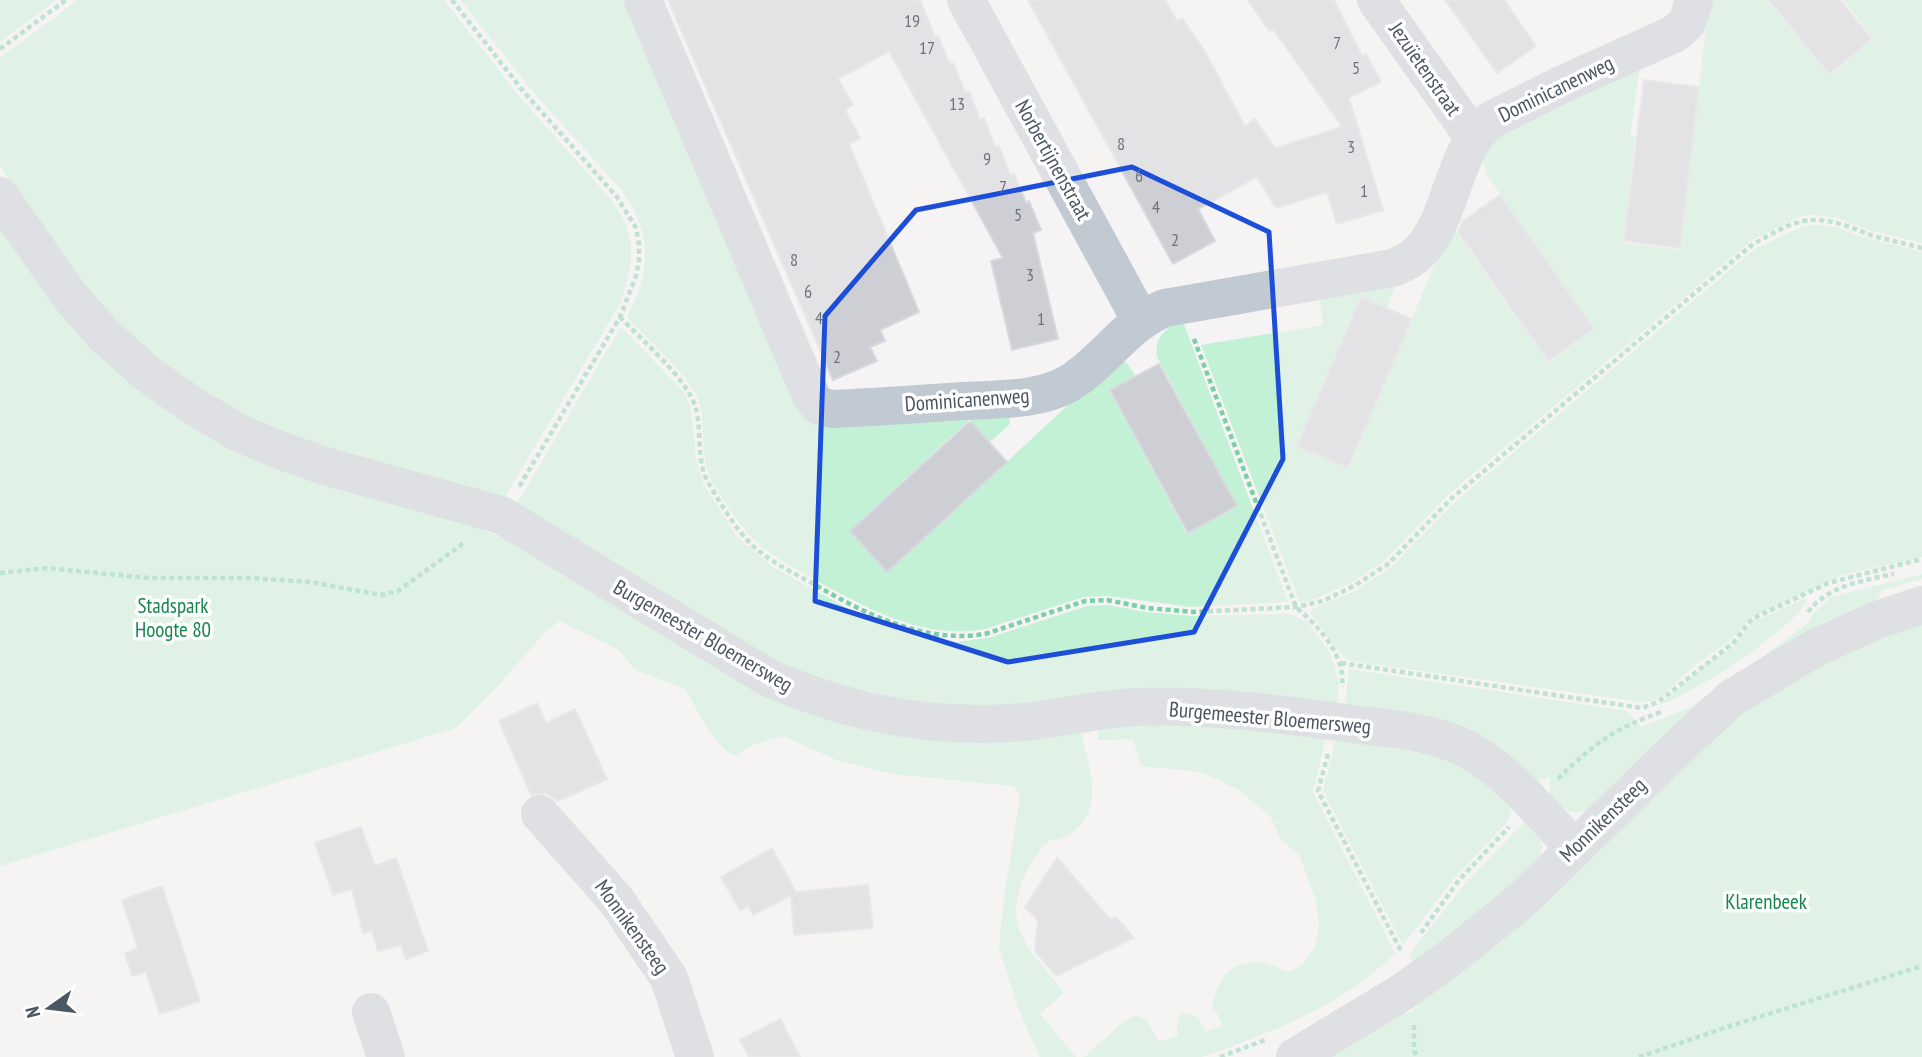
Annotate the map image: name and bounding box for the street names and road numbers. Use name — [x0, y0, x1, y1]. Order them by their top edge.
street label: Jezuïetenstraat — [1383, 16, 1468, 121]
street label: Dominicanenweg — [1494, 49, 1618, 128]
street label: Norbertijnenstraat — [1009, 95, 1098, 225]
street label: Dominicanenweg — [904, 382, 1030, 417]
street label: Burgemeester Bloemersweg — [609, 573, 798, 698]
street label: Burgemeester Bloemersweg — [1168, 695, 1372, 740]
street label: Monnikensteeg — [1554, 772, 1652, 868]
street label: Monnikensteeg — [589, 874, 676, 979]

